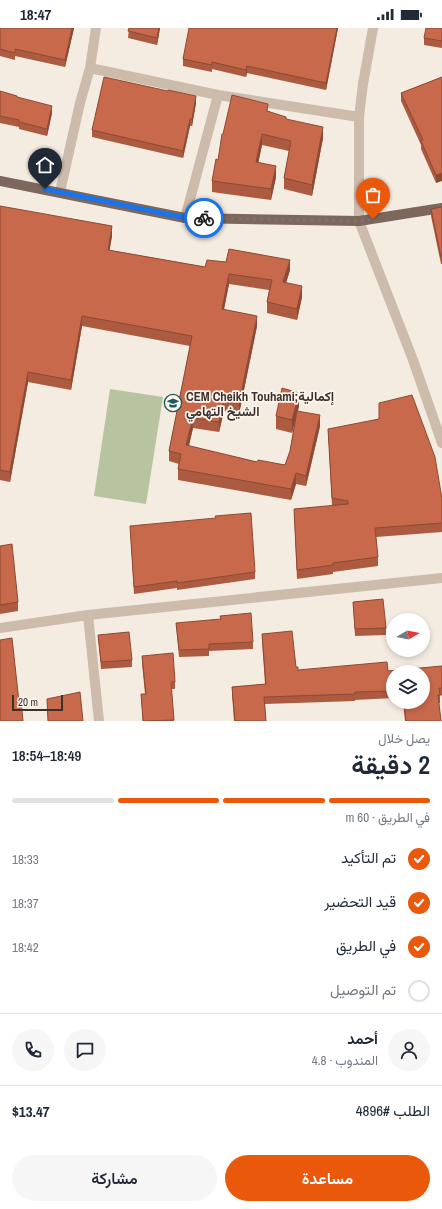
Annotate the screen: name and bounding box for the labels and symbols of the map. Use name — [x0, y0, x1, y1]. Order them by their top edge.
pin — [28, 148, 62, 189]
pin — [356, 178, 390, 219]
courier — [184, 198, 224, 238]
place label: CEM Cheikh Touhami;إكمالية الشيخ التهامي — [186, 388, 334, 422]
school or university icon: CEM Cheikh Touhami;إكمالية الشيخ التهامي — [163, 393, 183, 413]
north arrow — [386, 613, 430, 657]
scale bar — [12, 693, 63, 712]

